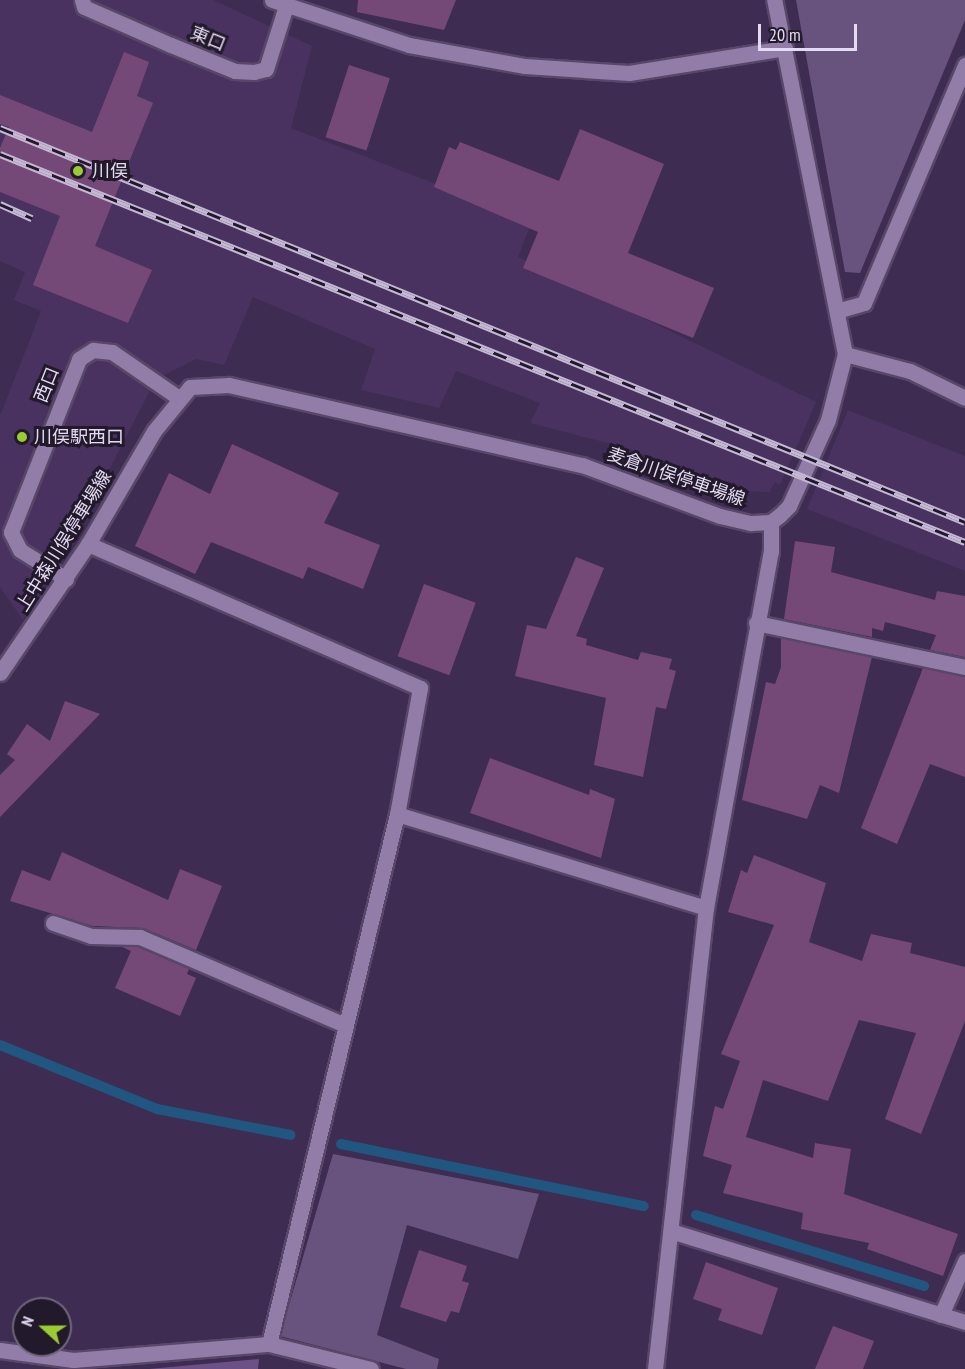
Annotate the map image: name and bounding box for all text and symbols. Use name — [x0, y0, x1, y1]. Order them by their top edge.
scale bar — [761, 12, 860, 50]
street label: 東口 — [187, 22, 229, 56]
text: 20 m — [769, 23, 801, 46]
place label: 川俣 — [92, 160, 128, 182]
marker: 川俣 — [69, 162, 87, 180]
street label: 西口 — [30, 364, 64, 406]
place label: 川俣駅西口 — [34, 426, 124, 448]
marker: 川俣駅西口 — [15, 430, 29, 444]
street label: 麦倉川俣停車場線 — [604, 443, 748, 511]
street label: 上中森川俣停車場線 — [12, 467, 116, 615]
north arrow — [12, 1297, 72, 1357]
text: N — [16, 1314, 38, 1329]

